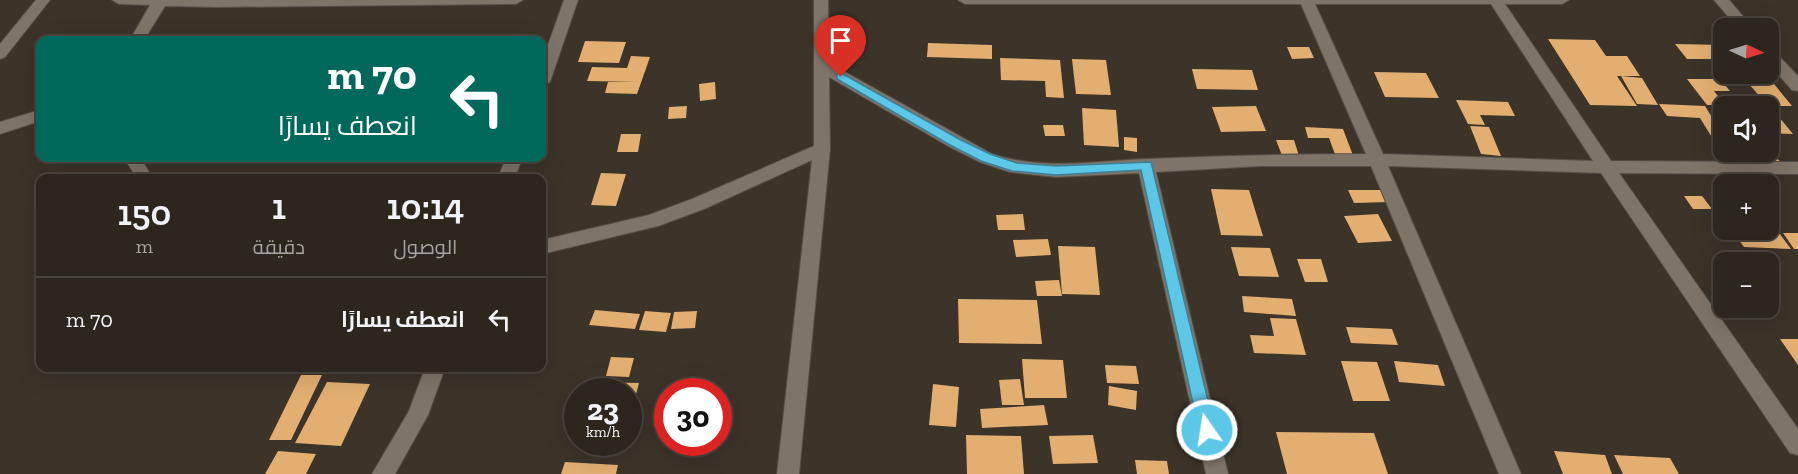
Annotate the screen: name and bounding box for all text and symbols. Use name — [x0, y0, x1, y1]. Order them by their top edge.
pin — [815, 15, 866, 77]
north arrow — [1713, 18, 1779, 84]
map controls — [1713, 18, 1779, 318]
icon: arrive — [824, 24, 857, 57]
text: 70 m — [327, 49, 417, 100]
icon: left — [438, 60, 516, 138]
button: sound — [1713, 96, 1779, 162]
text: انعطف يسارًا — [278, 110, 417, 142]
button: + — [1713, 174, 1779, 240]
text: 1 — [272, 185, 286, 228]
text: 10:14 — [386, 185, 464, 228]
text: 150 — [118, 191, 171, 234]
text: m — [136, 234, 153, 258]
text: دقيقة — [253, 235, 305, 259]
text: الوصول — [394, 235, 457, 259]
button: − — [1713, 252, 1779, 318]
icon: left — [483, 303, 516, 336]
text: 70 m — [66, 306, 113, 333]
text: انعطف يسارًا — [341, 306, 465, 333]
speed limit sign: 30 — [654, 378, 732, 456]
text: 23 — [587, 392, 619, 428]
position arrow — [1175, 398, 1239, 462]
text: km/h — [586, 423, 620, 441]

